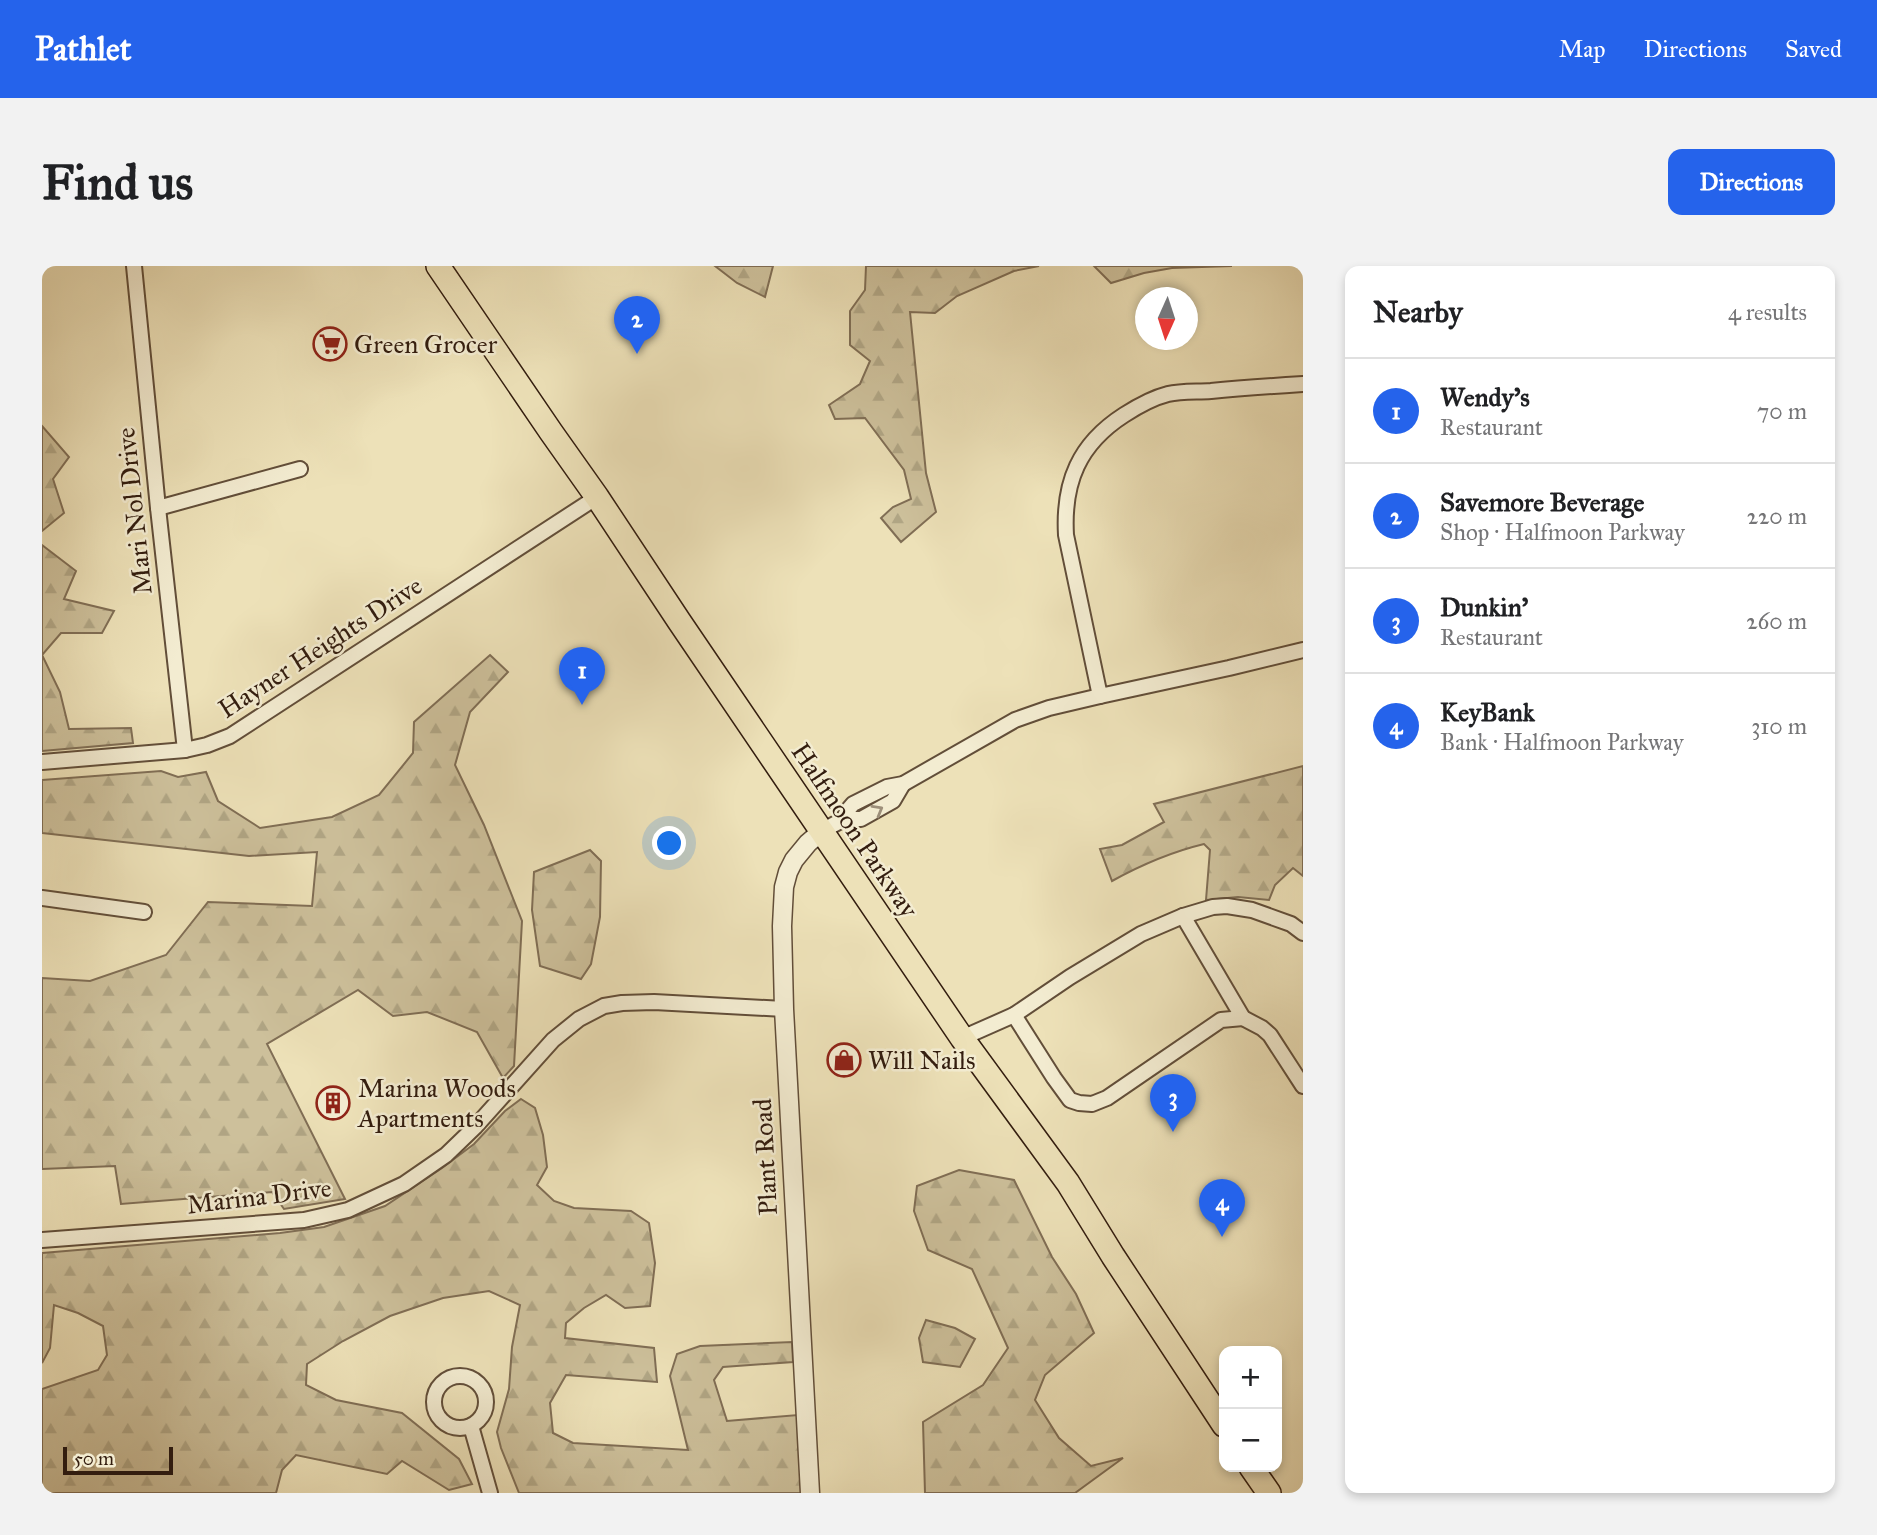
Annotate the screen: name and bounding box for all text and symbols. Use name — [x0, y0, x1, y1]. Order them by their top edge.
text: Pathlet — [35, 29, 132, 69]
text: Map — [1559, 34, 1606, 64]
text: Directions — [1644, 34, 1747, 64]
text: Saved — [1785, 34, 1842, 64]
button: Directions — [1668, 149, 1835, 215]
text: Find us — [42, 153, 193, 212]
north arrow — [1135, 287, 1198, 350]
text: Nearby — [1373, 294, 1463, 330]
pin: 2 — [614, 296, 660, 354]
text: 4 results — [1728, 298, 1807, 326]
supermarket icon: Green Grocer — [311, 325, 349, 363]
place label: Green Grocer — [354, 328, 498, 360]
text: Wendy's — [1440, 381, 1530, 413]
text: 1 — [1391, 397, 1401, 425]
text: 70 m — [1757, 397, 1807, 425]
text: Restaurant — [1440, 413, 1543, 441]
street label: Mari Nol Drive — [109, 426, 159, 596]
text: Savemore Beverage — [1440, 486, 1644, 518]
text: 2 — [1390, 502, 1402, 530]
text: 220 m — [1747, 502, 1807, 530]
text: Shop · Halfmoon Parkway — [1440, 518, 1685, 546]
street label: Hayner Heights Drive — [212, 569, 428, 725]
text: Dunkin' — [1440, 591, 1528, 623]
text: 3 — [1391, 607, 1401, 635]
text: 260 m — [1746, 607, 1807, 635]
text: Restaurant — [1440, 623, 1543, 651]
pin: 1 — [559, 647, 605, 705]
text: KeyBank — [1440, 696, 1535, 728]
text: 4 — [1390, 712, 1402, 740]
text: 310 m — [1751, 712, 1807, 740]
text: Bank · Halfmoon Parkway — [1440, 728, 1684, 756]
street label: Halfmoon Parkway — [785, 736, 926, 924]
one-way arrow — [870, 805, 883, 818]
your location — [652, 826, 686, 860]
shop icon: Will Nails — [825, 1041, 863, 1079]
place label: Will Nails — [868, 1044, 976, 1076]
place label: Marina Woods Apartments — [357, 1072, 516, 1134]
pin: 3 — [1150, 1074, 1196, 1132]
building icon: Marina Woods Apartments — [314, 1084, 352, 1122]
street label: Plant Road — [746, 1098, 784, 1216]
street label: Marina Drive — [185, 1171, 333, 1221]
pin: 4 — [1199, 1179, 1245, 1237]
map controls — [1219, 1346, 1282, 1472]
button: + — [1219, 1346, 1282, 1409]
button: − — [1219, 1409, 1282, 1472]
scale bar — [63, 1444, 173, 1476]
text: 50 m — [74, 1447, 114, 1470]

